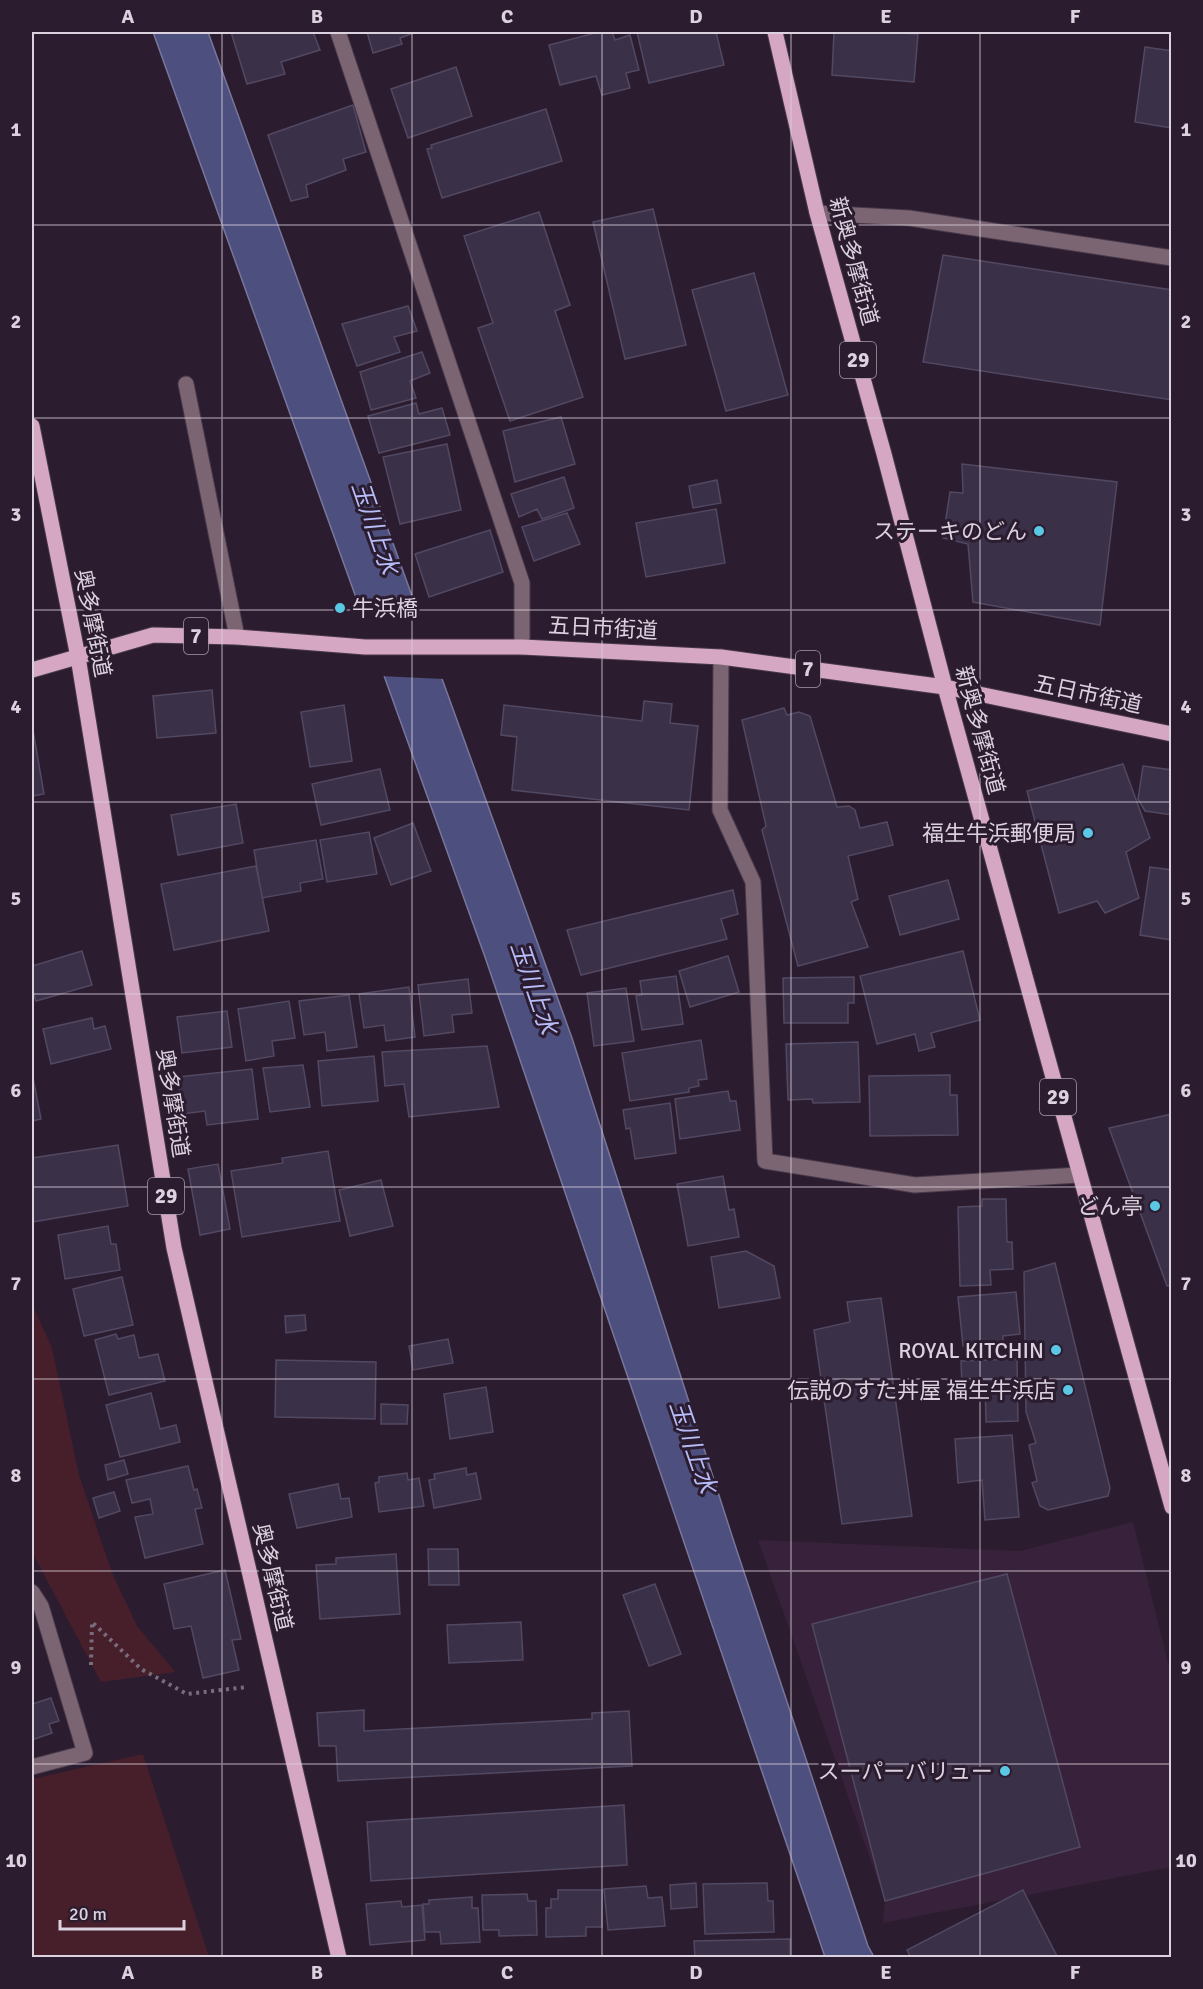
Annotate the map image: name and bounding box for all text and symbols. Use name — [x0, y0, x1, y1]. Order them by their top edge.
text: A — [122, 4, 135, 29]
text: B — [311, 4, 323, 29]
text: C — [501, 4, 513, 29]
text: D — [689, 4, 703, 29]
text: E — [880, 4, 892, 29]
text: F — [1070, 4, 1081, 29]
text: 1 — [11, 117, 22, 142]
text: 1 — [1181, 117, 1192, 142]
street label: 新奥多摩街道 — [824, 194, 884, 328]
text: 2 — [11, 309, 21, 334]
text: 2 — [1181, 309, 1191, 334]
road number: 29 — [840, 342, 876, 378]
water label: 玉川上水 — [345, 478, 406, 581]
text: 3 — [11, 502, 21, 527]
text: 3 — [1181, 502, 1191, 527]
place label: ステーキのどん — [873, 518, 1027, 545]
marker: ステーキのどん — [1032, 524, 1046, 538]
street label: 奥多摩街道 — [69, 566, 117, 680]
place label: 牛浜橋 — [352, 595, 418, 622]
marker: 牛浜橋 — [333, 601, 347, 615]
street label: 五日市街道 — [547, 612, 659, 644]
road number: 7 — [184, 618, 208, 654]
road number: 7 — [796, 651, 820, 687]
street label: 新奥多摩街道 — [950, 663, 1010, 797]
street label: 五日市街道 — [1031, 669, 1145, 719]
text: 4 — [11, 694, 22, 719]
text: 4 — [1181, 694, 1192, 719]
place label: 福生牛浜郵便局 — [922, 820, 1076, 847]
marker: 福生牛浜郵便局 — [1081, 826, 1095, 840]
text: 5 — [11, 886, 21, 911]
text: 5 — [1181, 886, 1191, 911]
water label: 玉川上水 — [504, 938, 565, 1041]
street label: 奥多摩街道 — [151, 1047, 195, 1159]
text: 6 — [11, 1078, 22, 1103]
text: 6 — [1181, 1078, 1192, 1103]
road number: 29 — [1040, 1079, 1076, 1115]
road number: 29 — [148, 1178, 184, 1214]
place label: どん亭 — [1077, 1193, 1143, 1220]
marker: どん亭 — [1148, 1199, 1162, 1213]
text: 7 — [11, 1271, 22, 1296]
text: 7 — [1181, 1271, 1192, 1296]
place label: ROYAL KITCHIN — [898, 1337, 1044, 1364]
marker: ROYAL KITCHIN — [1049, 1343, 1063, 1357]
place label: 伝説のすた丼屋 福生牛浜店 — [787, 1377, 1056, 1404]
marker: 伝説のすた丼屋 福生牛浜店 — [1061, 1383, 1075, 1397]
water label: 玉川上水 — [663, 1397, 724, 1500]
text: 8 — [11, 1463, 22, 1488]
text: 8 — [1181, 1463, 1192, 1488]
street label: 奥多摩街道 — [247, 1520, 299, 1634]
text: 9 — [11, 1655, 22, 1680]
text: 9 — [1181, 1655, 1192, 1680]
place label: スーパーバリュー — [817, 1758, 993, 1785]
marker: スーパーバリュー — [998, 1764, 1012, 1778]
text: 10 — [5, 1848, 27, 1873]
text: 10 — [1175, 1848, 1197, 1873]
scale bar — [60, 1893, 184, 1931]
text: 20 m — [69, 1903, 107, 1925]
text: A — [122, 1960, 135, 1985]
text: B — [311, 1960, 323, 1985]
text: C — [501, 1960, 513, 1985]
text: D — [689, 1960, 703, 1985]
text: E — [880, 1960, 892, 1985]
text: F — [1070, 1960, 1081, 1985]

